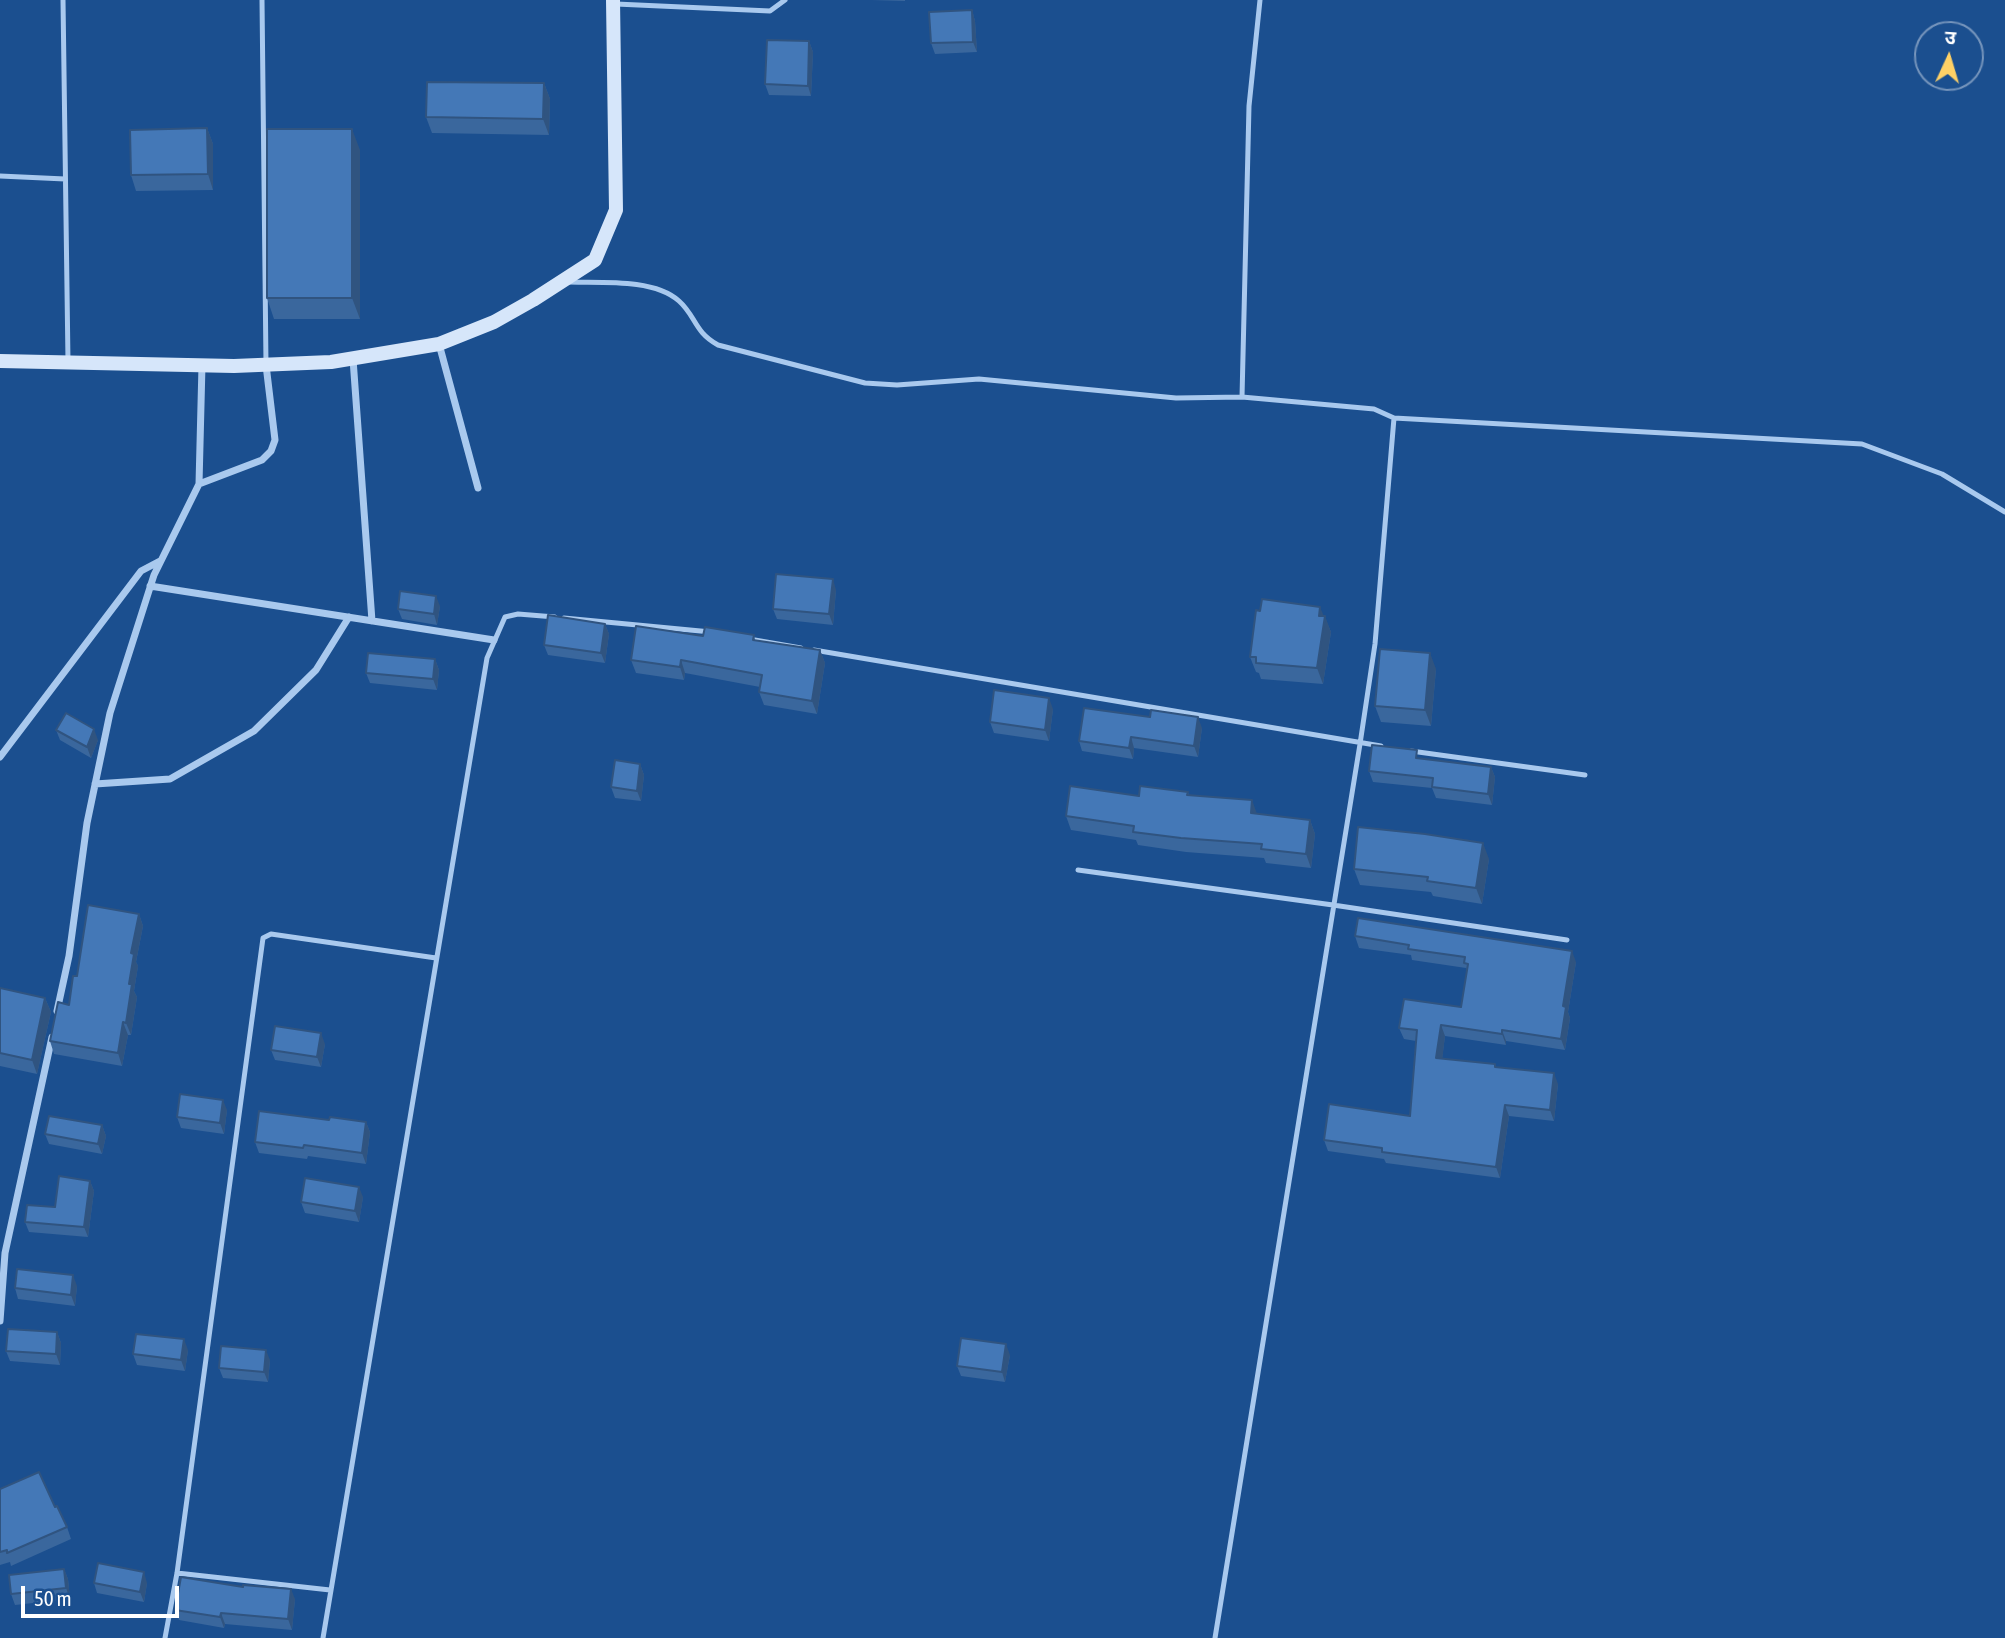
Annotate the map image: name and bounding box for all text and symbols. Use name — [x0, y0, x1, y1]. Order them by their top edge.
north arrow — [1914, 21, 1984, 91]
text: उ — [1944, 26, 1957, 48]
scale bar — [24, 1572, 182, 1616]
text: 50 m — [34, 1586, 72, 1610]

